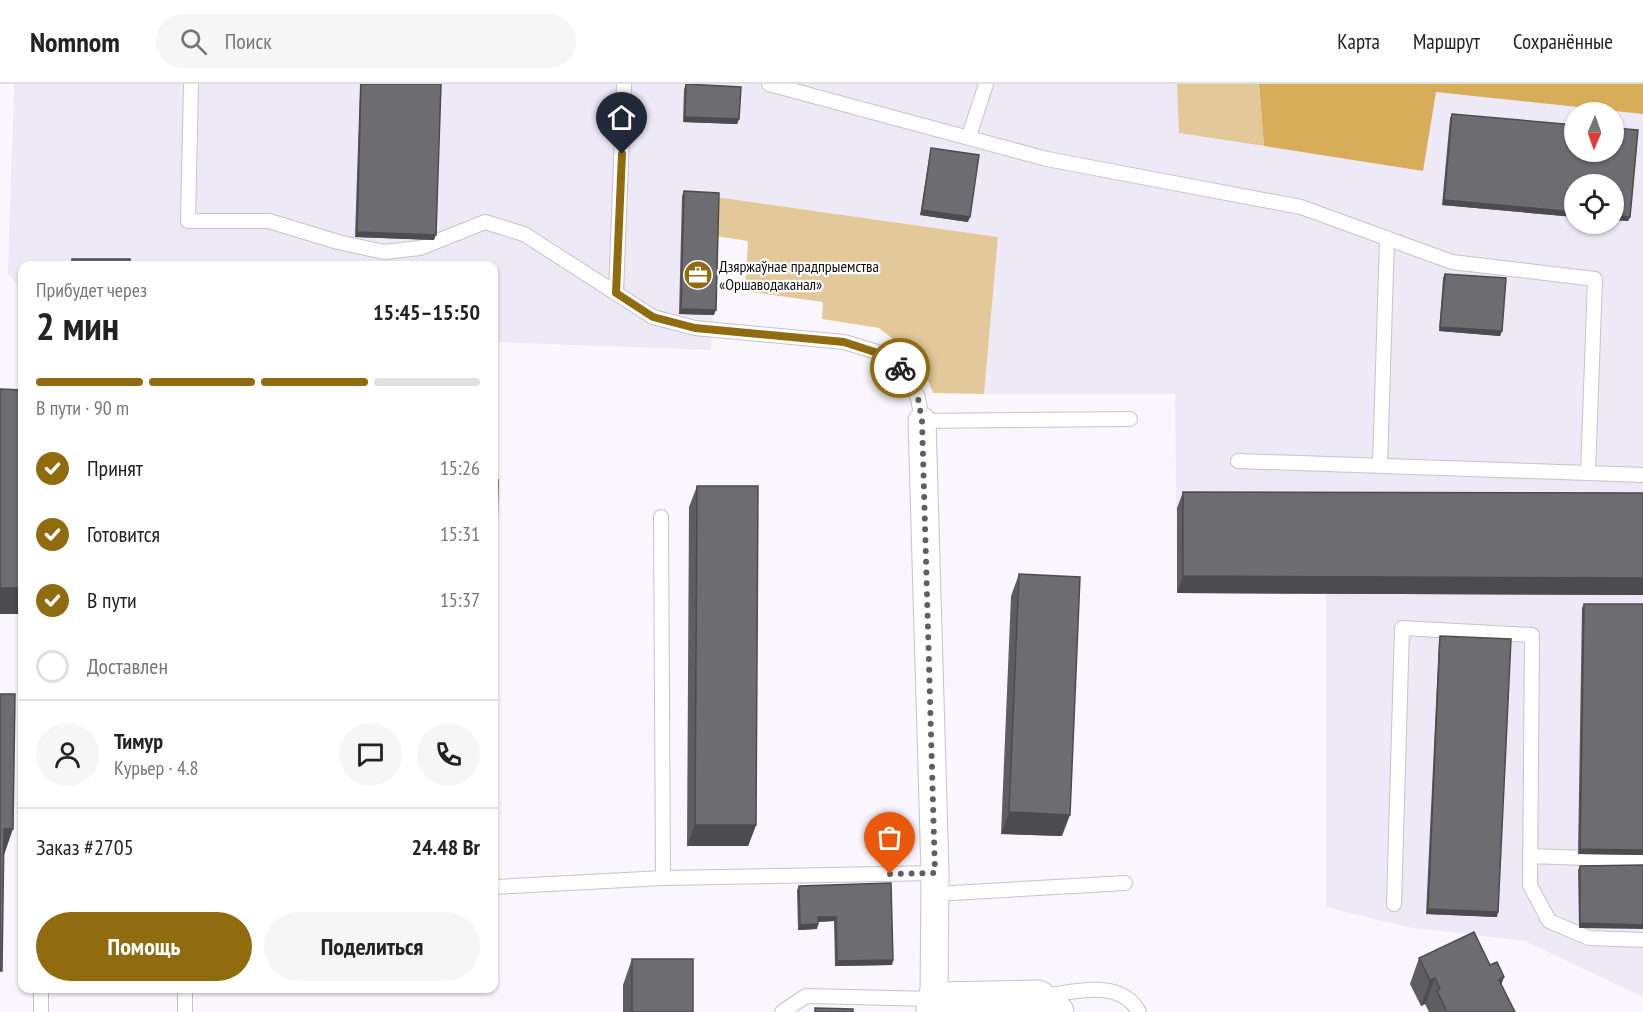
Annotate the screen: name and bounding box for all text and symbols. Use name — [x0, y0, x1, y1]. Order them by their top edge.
search box — [156, 14, 576, 68]
text: Nomnom — [30, 23, 120, 60]
icon: search — [177, 25, 210, 58]
text: Поиск — [225, 27, 272, 55]
text: Карта — [1337, 28, 1380, 55]
text: Маршрут — [1413, 28, 1480, 55]
text: Сохранённые — [1513, 28, 1613, 55]
pin — [596, 92, 647, 154]
icon: home — [605, 101, 638, 134]
north arrow — [1564, 102, 1624, 162]
map controls — [1564, 102, 1624, 234]
button: locate — [1564, 174, 1624, 234]
place label: Дзяржаўнае прадпрыемства «Оршаводаканал» — [719, 256, 879, 294]
office icon: Дзяржаўнае прадпрыемства «Оршаводаканал» — [682, 259, 714, 291]
text: Прибудет через — [36, 277, 147, 303]
text: 15:45–15:50 — [373, 298, 480, 326]
text: 2 мин — [36, 300, 119, 351]
courier — [870, 338, 930, 398]
icon: bike — [884, 352, 917, 385]
text: В пути · 90 m — [36, 395, 129, 421]
icon: check — [36, 452, 69, 485]
text: Принят — [87, 454, 143, 482]
text: 15:26 — [440, 455, 480, 481]
icon: check — [36, 518, 69, 551]
text: Готовится — [87, 520, 160, 548]
text: 15:31 — [440, 521, 480, 547]
icon: check — [36, 584, 69, 617]
text: В пути — [87, 586, 137, 614]
text: 15:37 — [440, 587, 480, 613]
text: Доставлен — [87, 652, 168, 680]
button: person — [36, 723, 99, 786]
button: chat — [339, 723, 402, 786]
button: phone — [417, 723, 480, 786]
text: Тимур — [114, 727, 163, 755]
text: Курьер · 4.8 — [114, 755, 199, 781]
pin — [864, 812, 915, 874]
icon: bag — [873, 821, 906, 854]
text: Заказ #2705 — [36, 833, 134, 861]
text: 24.48 Br — [412, 833, 480, 861]
button: Помощь — [36, 912, 252, 981]
button: Поделиться — [264, 912, 480, 981]

